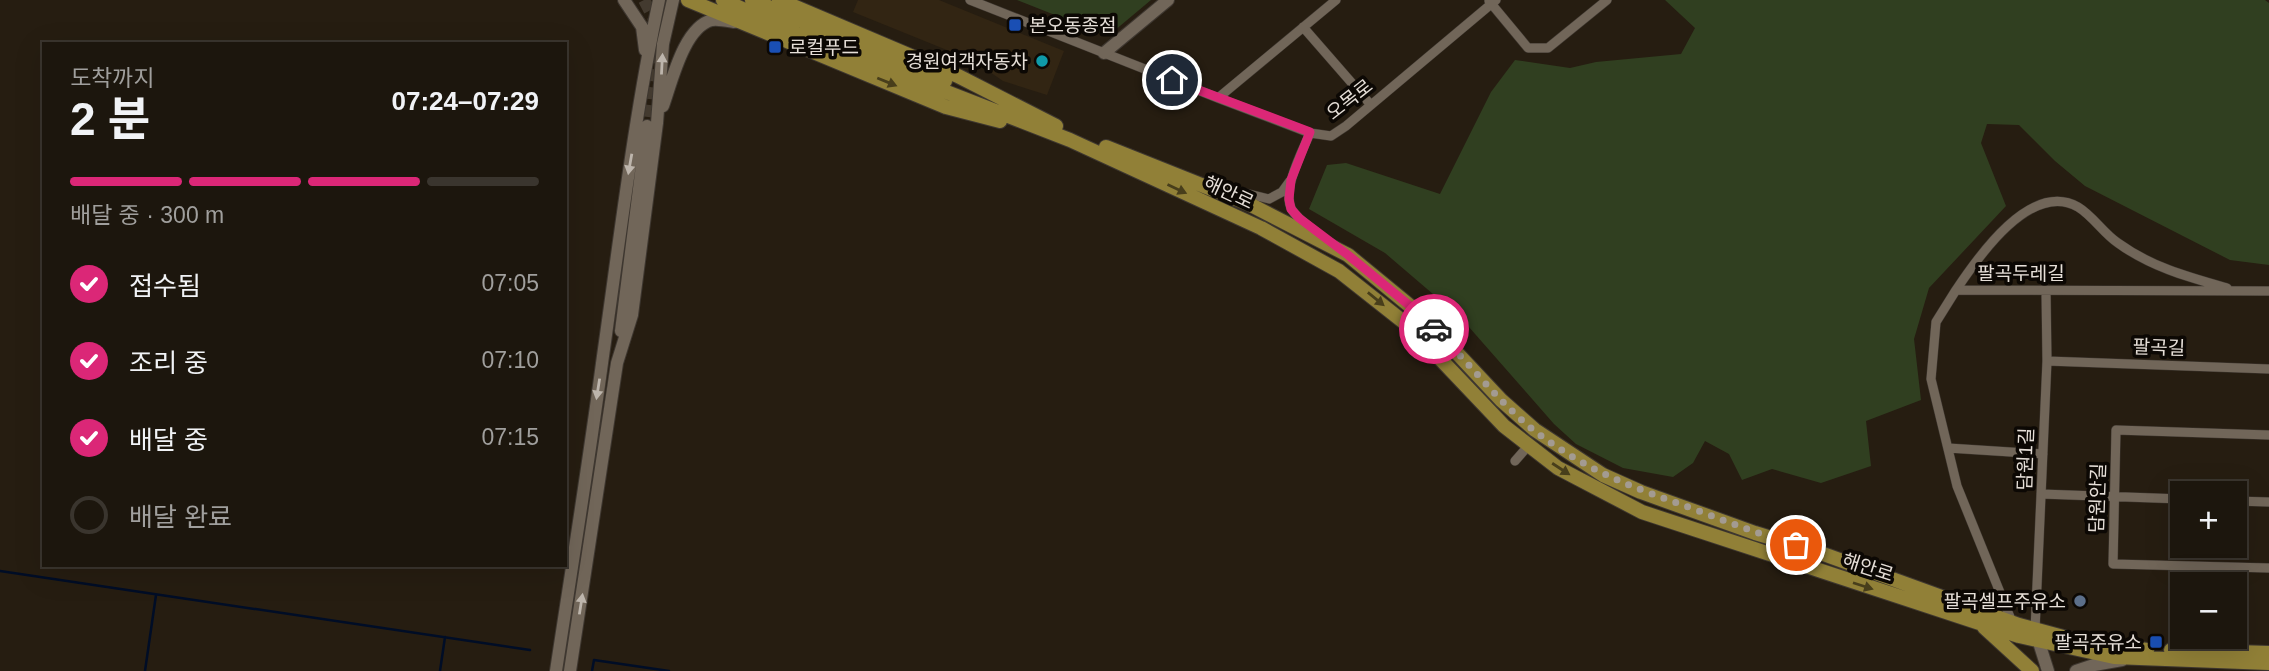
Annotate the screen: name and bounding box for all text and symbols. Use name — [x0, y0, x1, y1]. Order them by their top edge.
place label: 본오동종점 — [1029, 15, 1116, 36]
marker: 본오동종점 — [1007, 17, 1023, 33]
place label: 로컬푸드 — [789, 37, 859, 58]
marker: 로컬푸드 — [767, 39, 783, 55]
pin — [1142, 50, 1202, 110]
place label: 경원여객자동차 — [906, 51, 1028, 72]
one-way arrow — [656, 53, 667, 75]
marker: 경원여객자동차 — [1034, 53, 1050, 69]
icon: home — [1153, 61, 1191, 99]
text: 도착까지 — [70, 65, 155, 91]
street label: 오목로 — [1322, 75, 1376, 124]
one-way arrow — [877, 77, 898, 88]
text: 07:24–07:29 — [392, 86, 539, 116]
text: 2 분 — [70, 93, 151, 145]
one-way arrow — [624, 153, 635, 175]
street label: 해안로 — [1201, 172, 1257, 213]
one-way arrow — [1167, 183, 1187, 195]
text: 배달 중 · 300 m — [70, 202, 224, 228]
street label: 팔곡두레길 — [1977, 263, 2065, 284]
icon: check — [70, 265, 108, 303]
text: 07:05 — [481, 270, 539, 296]
text: 접수됨 — [129, 271, 201, 301]
one-way arrow — [1366, 291, 1384, 306]
courier — [1399, 294, 1469, 364]
icon: car — [1415, 310, 1453, 348]
street label: 팔곡길 — [2132, 336, 2186, 359]
icon: check — [70, 342, 108, 380]
text: 07:10 — [481, 347, 539, 373]
text: 조리 중 — [129, 348, 208, 378]
one-way arrow — [593, 378, 604, 400]
icon: check — [70, 419, 108, 457]
text: 07:15 — [481, 424, 539, 450]
text: 배달 중 — [129, 425, 208, 455]
street label: 담원1길 — [2014, 427, 2037, 491]
one-way arrow — [1551, 462, 1570, 475]
street label: 담원안길 — [2086, 463, 2109, 533]
map controls — [2170, 481, 2247, 649]
button: + — [2170, 481, 2247, 558]
text: 배달 완료 — [129, 502, 232, 532]
pin — [1766, 515, 1826, 575]
icon: bag — [1777, 526, 1815, 564]
street label: 해안로 — [1840, 549, 1896, 586]
button: − — [2170, 572, 2247, 649]
one-way arrow — [1853, 581, 1874, 591]
place label: 팔곡셀프주유소 — [1944, 591, 2066, 612]
one-way arrow — [575, 592, 586, 614]
marker: 팔곡셀프주유소 — [2072, 593, 2088, 609]
place label: 팔곡주유소 — [2055, 632, 2142, 653]
marker: 팔곡주유소 — [2148, 634, 2164, 650]

